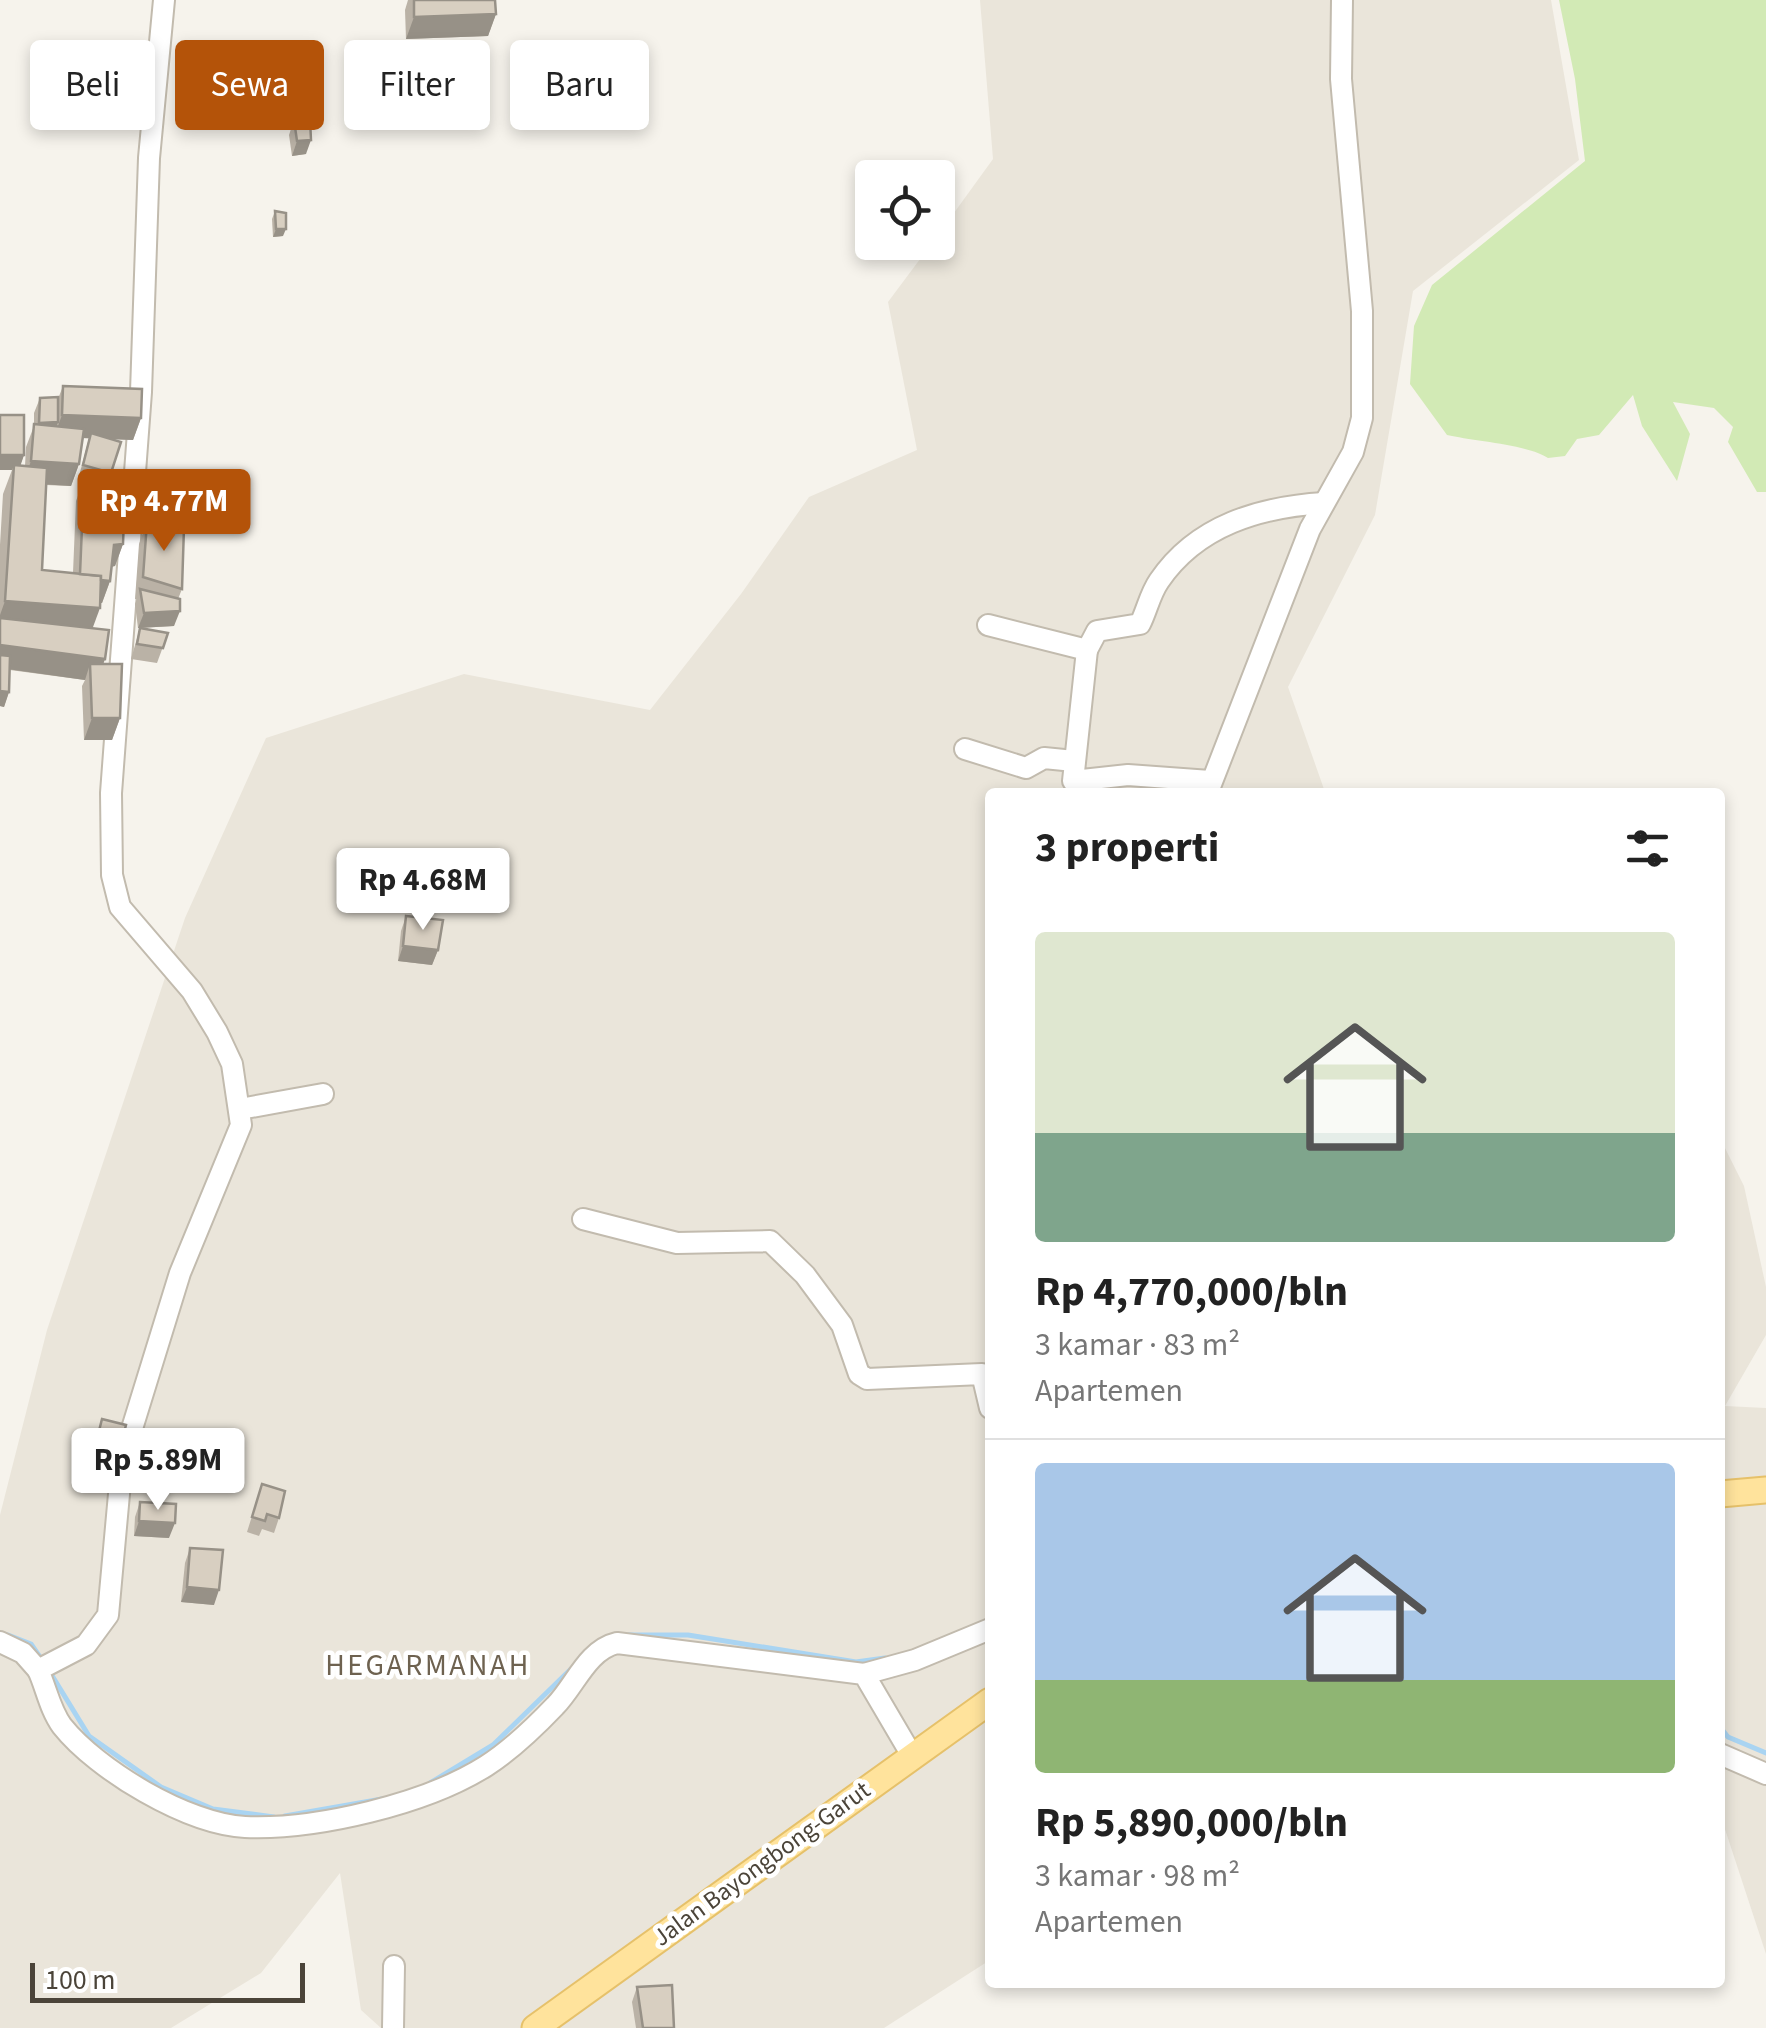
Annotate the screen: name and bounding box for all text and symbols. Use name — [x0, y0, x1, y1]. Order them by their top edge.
chip: Beli — [30, 40, 155, 130]
chip: Sewa — [175, 40, 324, 130]
chip: Filter — [344, 40, 490, 130]
chip: Baru — [510, 40, 649, 130]
map controls — [855, 160, 955, 260]
button: locate — [855, 160, 955, 260]
pin: Rp 4.77M — [61, 469, 267, 554]
text: Rp 4.77M — [99, 478, 229, 524]
text: 3 properti — [1035, 818, 1219, 878]
icon: filters — [1620, 821, 1675, 876]
pin: Rp 4.68M — [320, 848, 526, 933]
text: Rp 4.68M — [358, 857, 488, 903]
icon: home — [1265, 997, 1445, 1177]
text: Rp 4,770,000/bln — [1035, 1262, 1348, 1322]
text: 3 kamar · 83 m² — [1035, 1322, 1240, 1368]
text: Apartemen — [1035, 1368, 1183, 1414]
pin: Rp 5.89M — [55, 1428, 261, 1513]
text: Rp 5.89M — [93, 1437, 223, 1483]
icon: home — [1265, 1528, 1445, 1708]
district label: HEGARMANAH — [325, 1644, 531, 1687]
street label: Jalan Bayongbong-Garut — [645, 1772, 878, 1955]
text: Rp 5,890,000/bln — [1035, 1793, 1348, 1853]
text: 3 kamar · 98 m² — [1035, 1853, 1240, 1899]
text: Apartemen — [1035, 1899, 1183, 1945]
scale bar — [30, 1958, 305, 2002]
text: 100 m — [45, 1960, 116, 2000]

